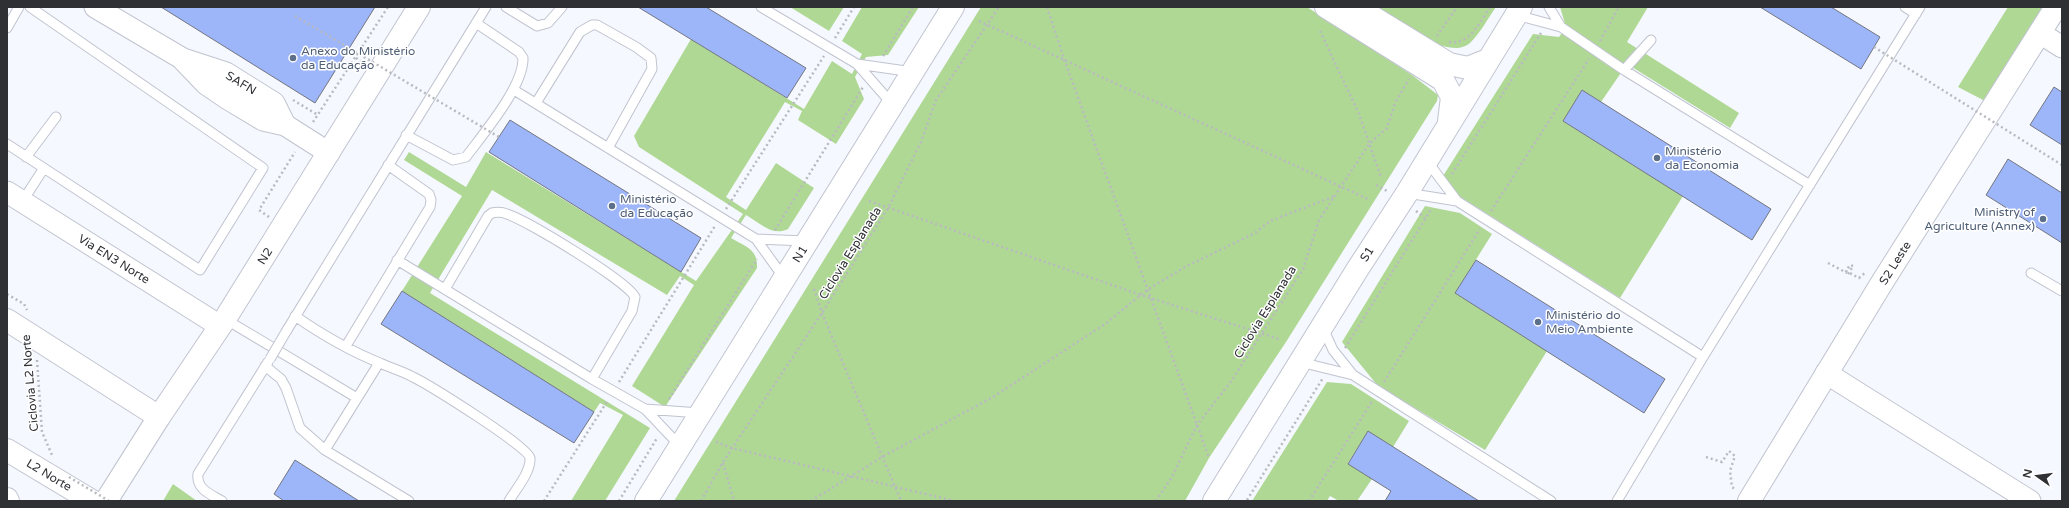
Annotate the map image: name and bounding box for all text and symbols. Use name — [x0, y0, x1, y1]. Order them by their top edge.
place label: Anexo do Ministério da Educação — [301, 44, 415, 72]
marker: Anexo do Ministério da Educação — [288, 53, 298, 63]
street label: SAFN — [223, 68, 259, 98]
place label: Ministério da Economia — [1665, 144, 1739, 172]
marker: Ministério da Economia — [1652, 153, 1662, 163]
place label: Ministério da Educação — [620, 192, 693, 220]
marker: Ministério da Educação — [607, 201, 617, 211]
street label: Ciclovia Esplanada — [816, 204, 884, 302]
place label: Ministry of Agriculture (Annex) — [1924, 205, 2035, 233]
marker: Ministry of Agriculture (Annex) — [2038, 214, 2048, 224]
street label: Via EN3 Norte — [76, 231, 153, 287]
street label: S2 Leste — [1876, 238, 1914, 287]
street label: N1 — [790, 243, 810, 265]
street label: S1 — [1357, 244, 1377, 264]
street label: N2 — [255, 245, 275, 267]
street label: Ciclovia Esplanada — [1231, 263, 1299, 361]
place label: Ministério do Meio Ambiente — [1546, 308, 1634, 336]
marker: Ministério do Meio Ambiente — [1533, 317, 1543, 327]
street label: Ciclovia L2 Norte — [19, 334, 41, 432]
street label: L2 Norte — [24, 456, 74, 494]
north arrow — [2017, 456, 2057, 496]
text: N — [2020, 468, 2035, 480]

